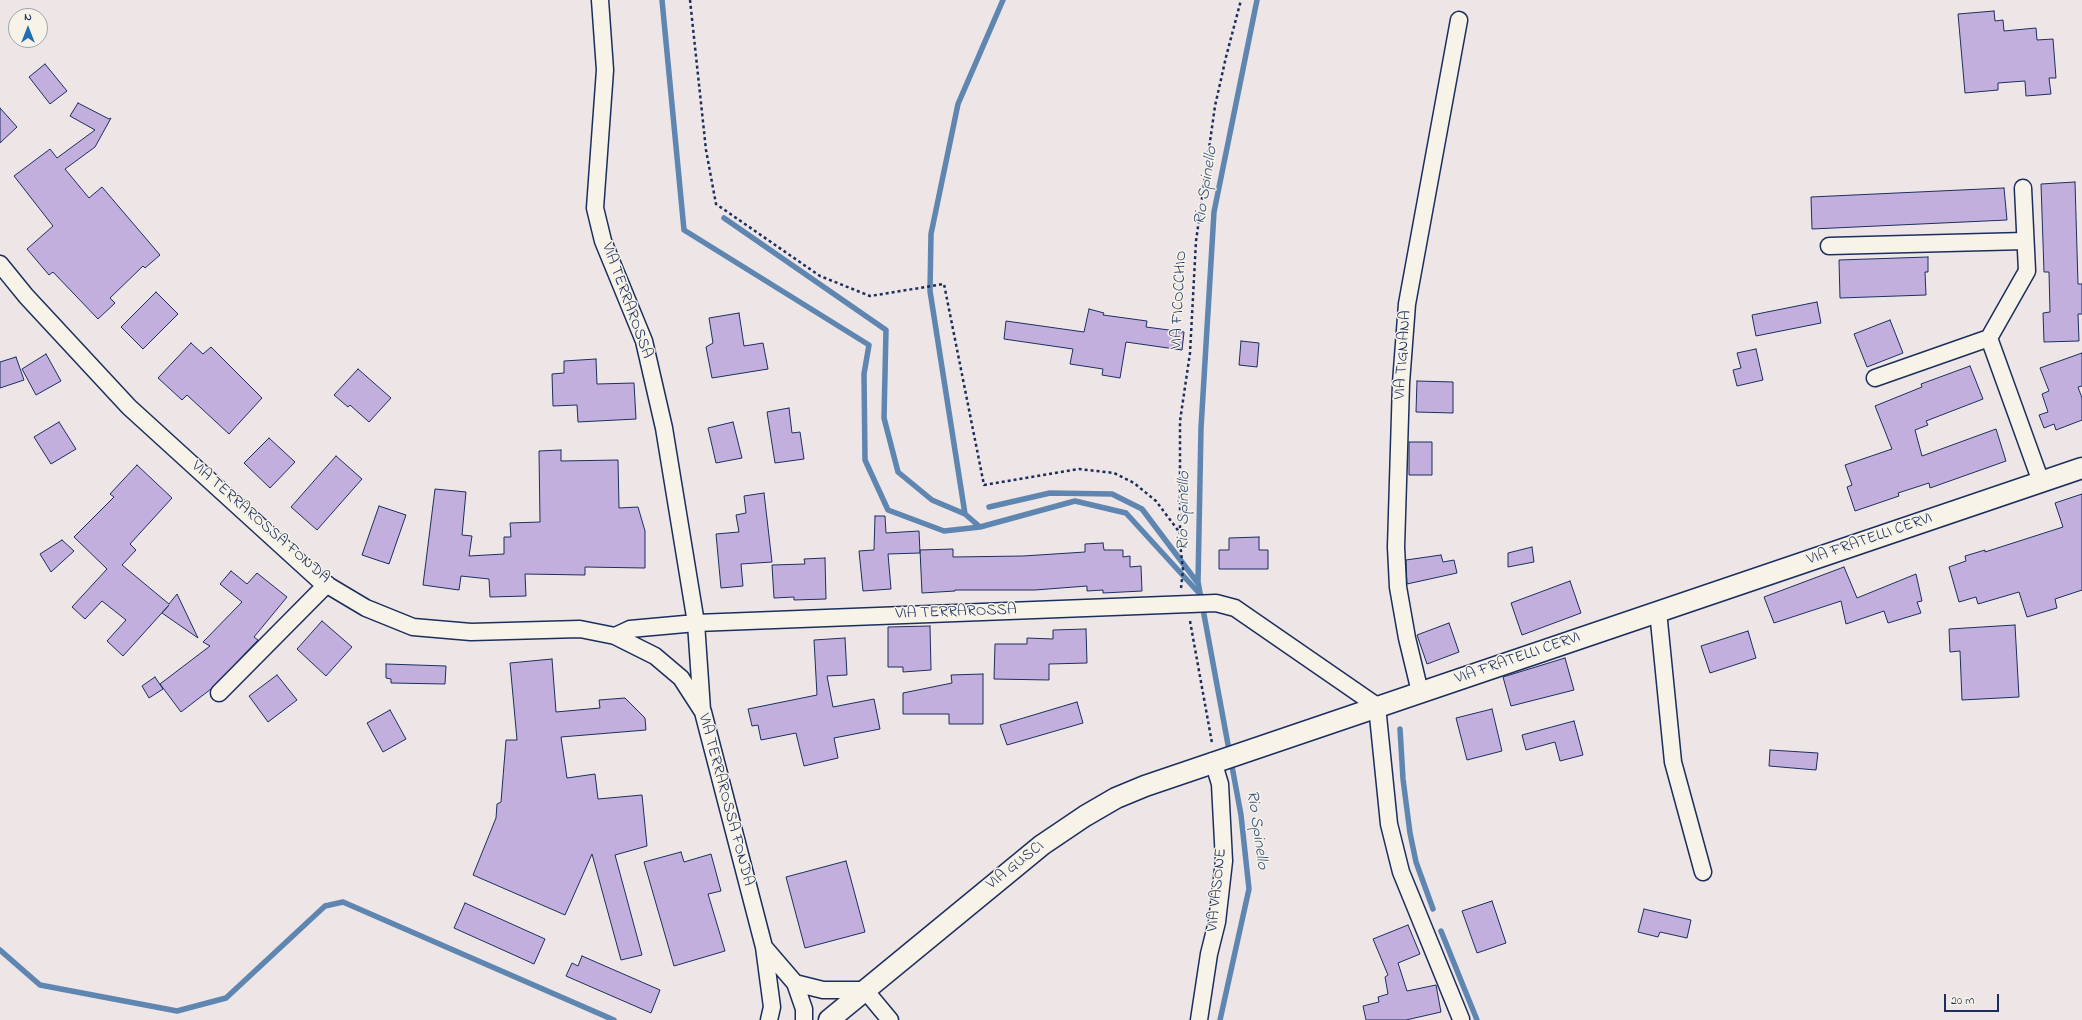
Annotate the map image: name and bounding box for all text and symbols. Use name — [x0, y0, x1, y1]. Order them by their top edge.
north arrow — [8, 8, 48, 48]
text: N — [24, 9, 32, 25]
water label: Rio Spinello — [1191, 145, 1223, 227]
street label: VIA TERRAROSSA — [596, 241, 656, 361]
street label: VIA FICOCCHIO — [1168, 250, 1192, 350]
street label: VIA TIGNANA — [1391, 310, 1417, 400]
street label: VIA TERRAROSSA FONDA — [187, 458, 333, 588]
water label: Rio Spinello — [1174, 471, 1196, 551]
street label: VIA FRATELLI CERVI — [1805, 510, 1935, 570]
street label: VIA TERRAROSSA — [895, 601, 1017, 625]
street label: VIA FRATELLI CERVI — [1453, 629, 1583, 689]
street label: VIA TERRAROSSA FONDA — [693, 712, 757, 888]
water label: Rio Spinello — [1240, 789, 1272, 871]
street label: VIA GUSCI — [983, 837, 1049, 895]
street label: VIA VASONE — [1204, 847, 1232, 933]
scale bar — [1946, 986, 2001, 1012]
text: 20 m — [1951, 992, 1974, 1010]

